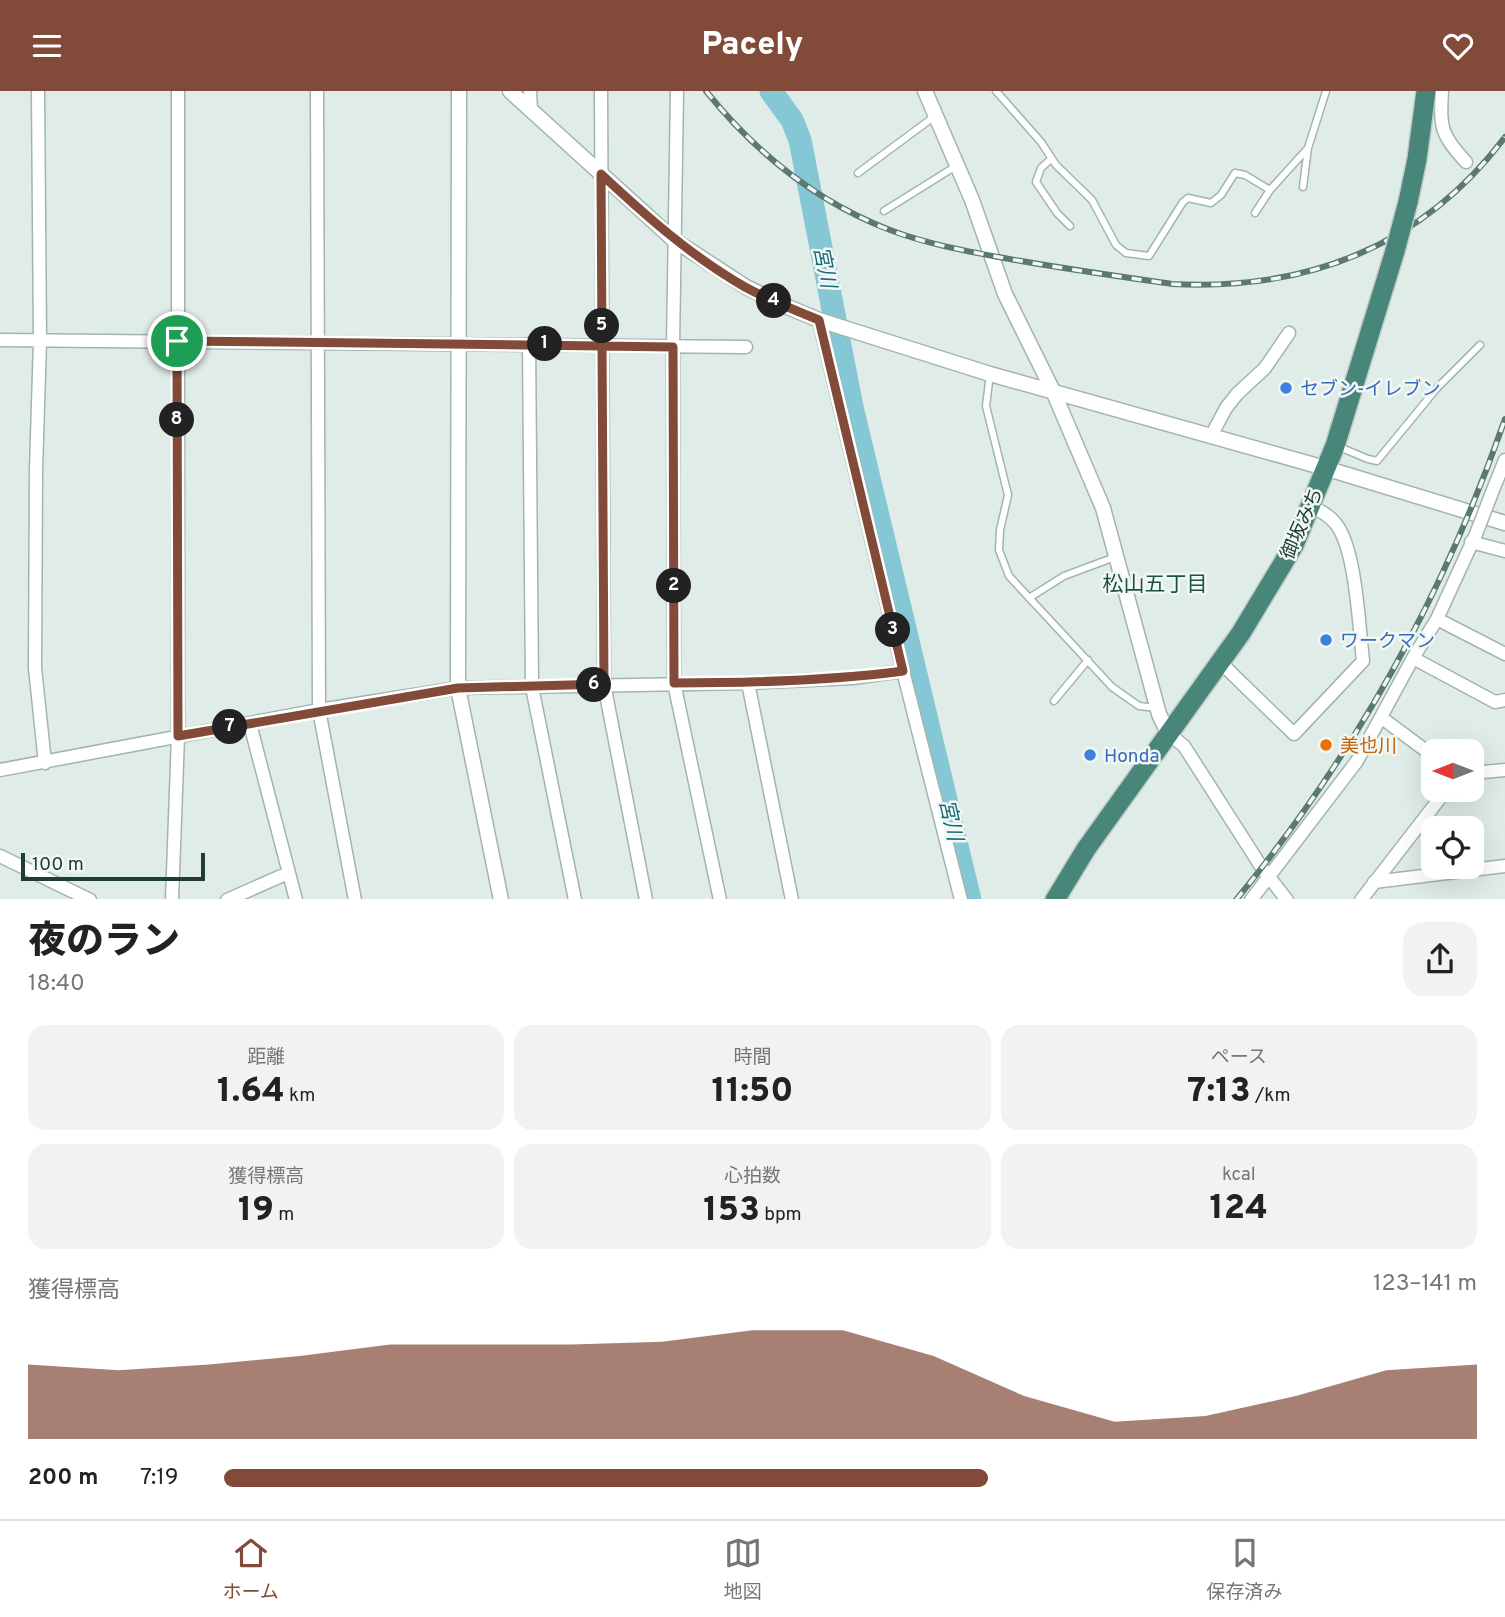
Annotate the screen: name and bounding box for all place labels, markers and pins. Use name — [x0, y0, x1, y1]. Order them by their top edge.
pin: 4 — [756, 283, 792, 319]
pin: 5 — [584, 309, 620, 343]
pin — [147, 311, 207, 371]
pin: 1 — [528, 327, 562, 361]
place label: セブン-イレブン — [1300, 378, 1441, 402]
marker: セブン-イレブン — [1278, 380, 1294, 396]
pin: 8 — [160, 403, 194, 437]
pin: 2 — [656, 568, 692, 603]
pin: 3 — [876, 613, 910, 647]
place label: ワークマン — [1340, 630, 1435, 654]
marker: ワークマン — [1318, 632, 1334, 648]
pin: 6 — [576, 667, 612, 703]
pin: 7 — [212, 709, 247, 745]
place label: 美也川 — [1340, 735, 1397, 759]
marker: 美也川 — [1318, 737, 1334, 753]
place label: Honda — [1104, 745, 1160, 769]
marker: Honda — [1082, 747, 1098, 763]

